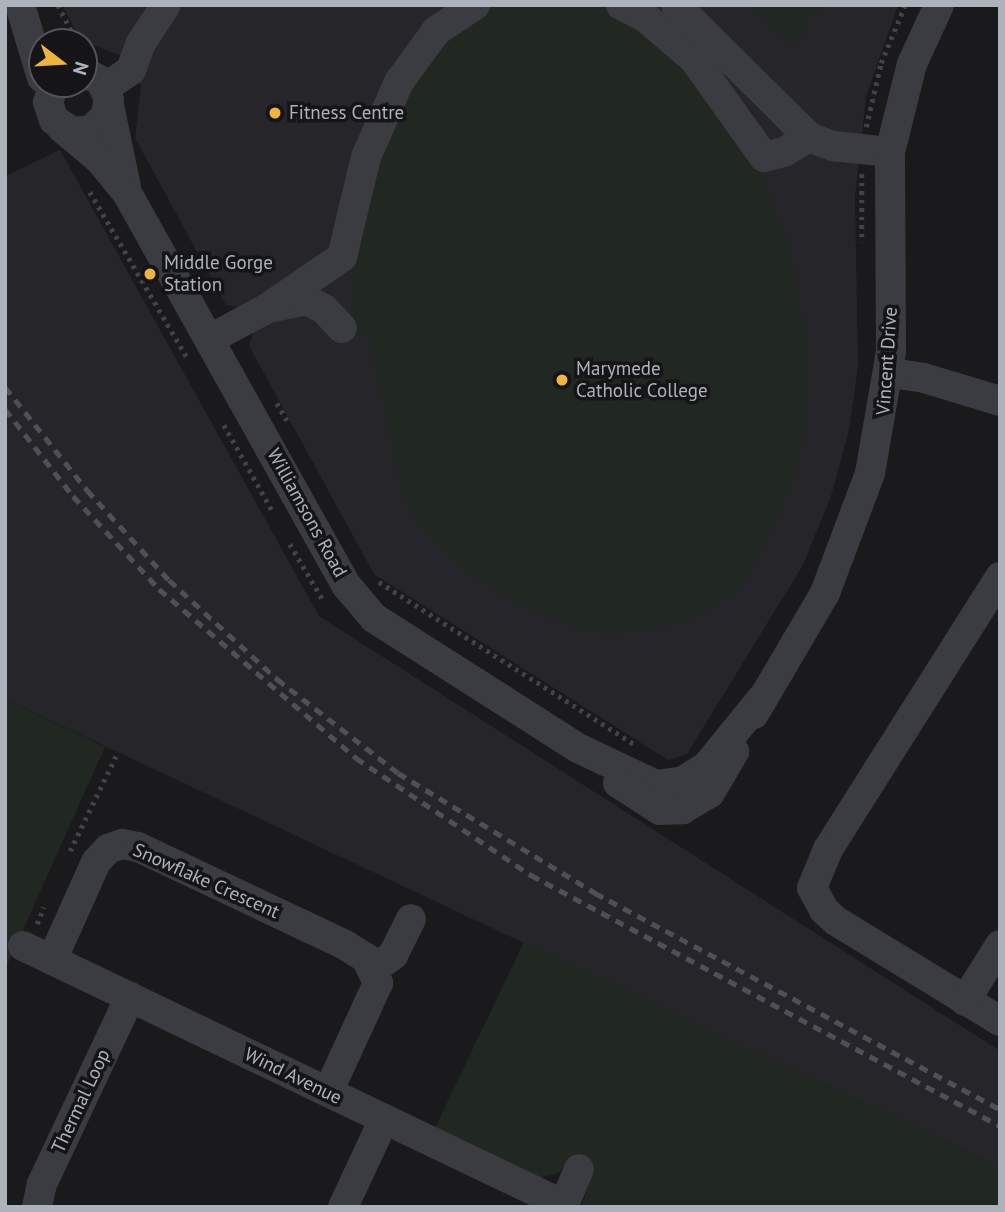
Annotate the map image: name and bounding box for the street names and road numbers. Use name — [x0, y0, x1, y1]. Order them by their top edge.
street label: Vincent Drive — [872, 306, 902, 416]
street label: Williamsons Road — [262, 445, 352, 581]
street label: Snowflake Crescent — [129, 838, 283, 924]
street label: Wind Avenue — [240, 1043, 346, 1109]
street label: Thermal Loop — [47, 1045, 115, 1157]

